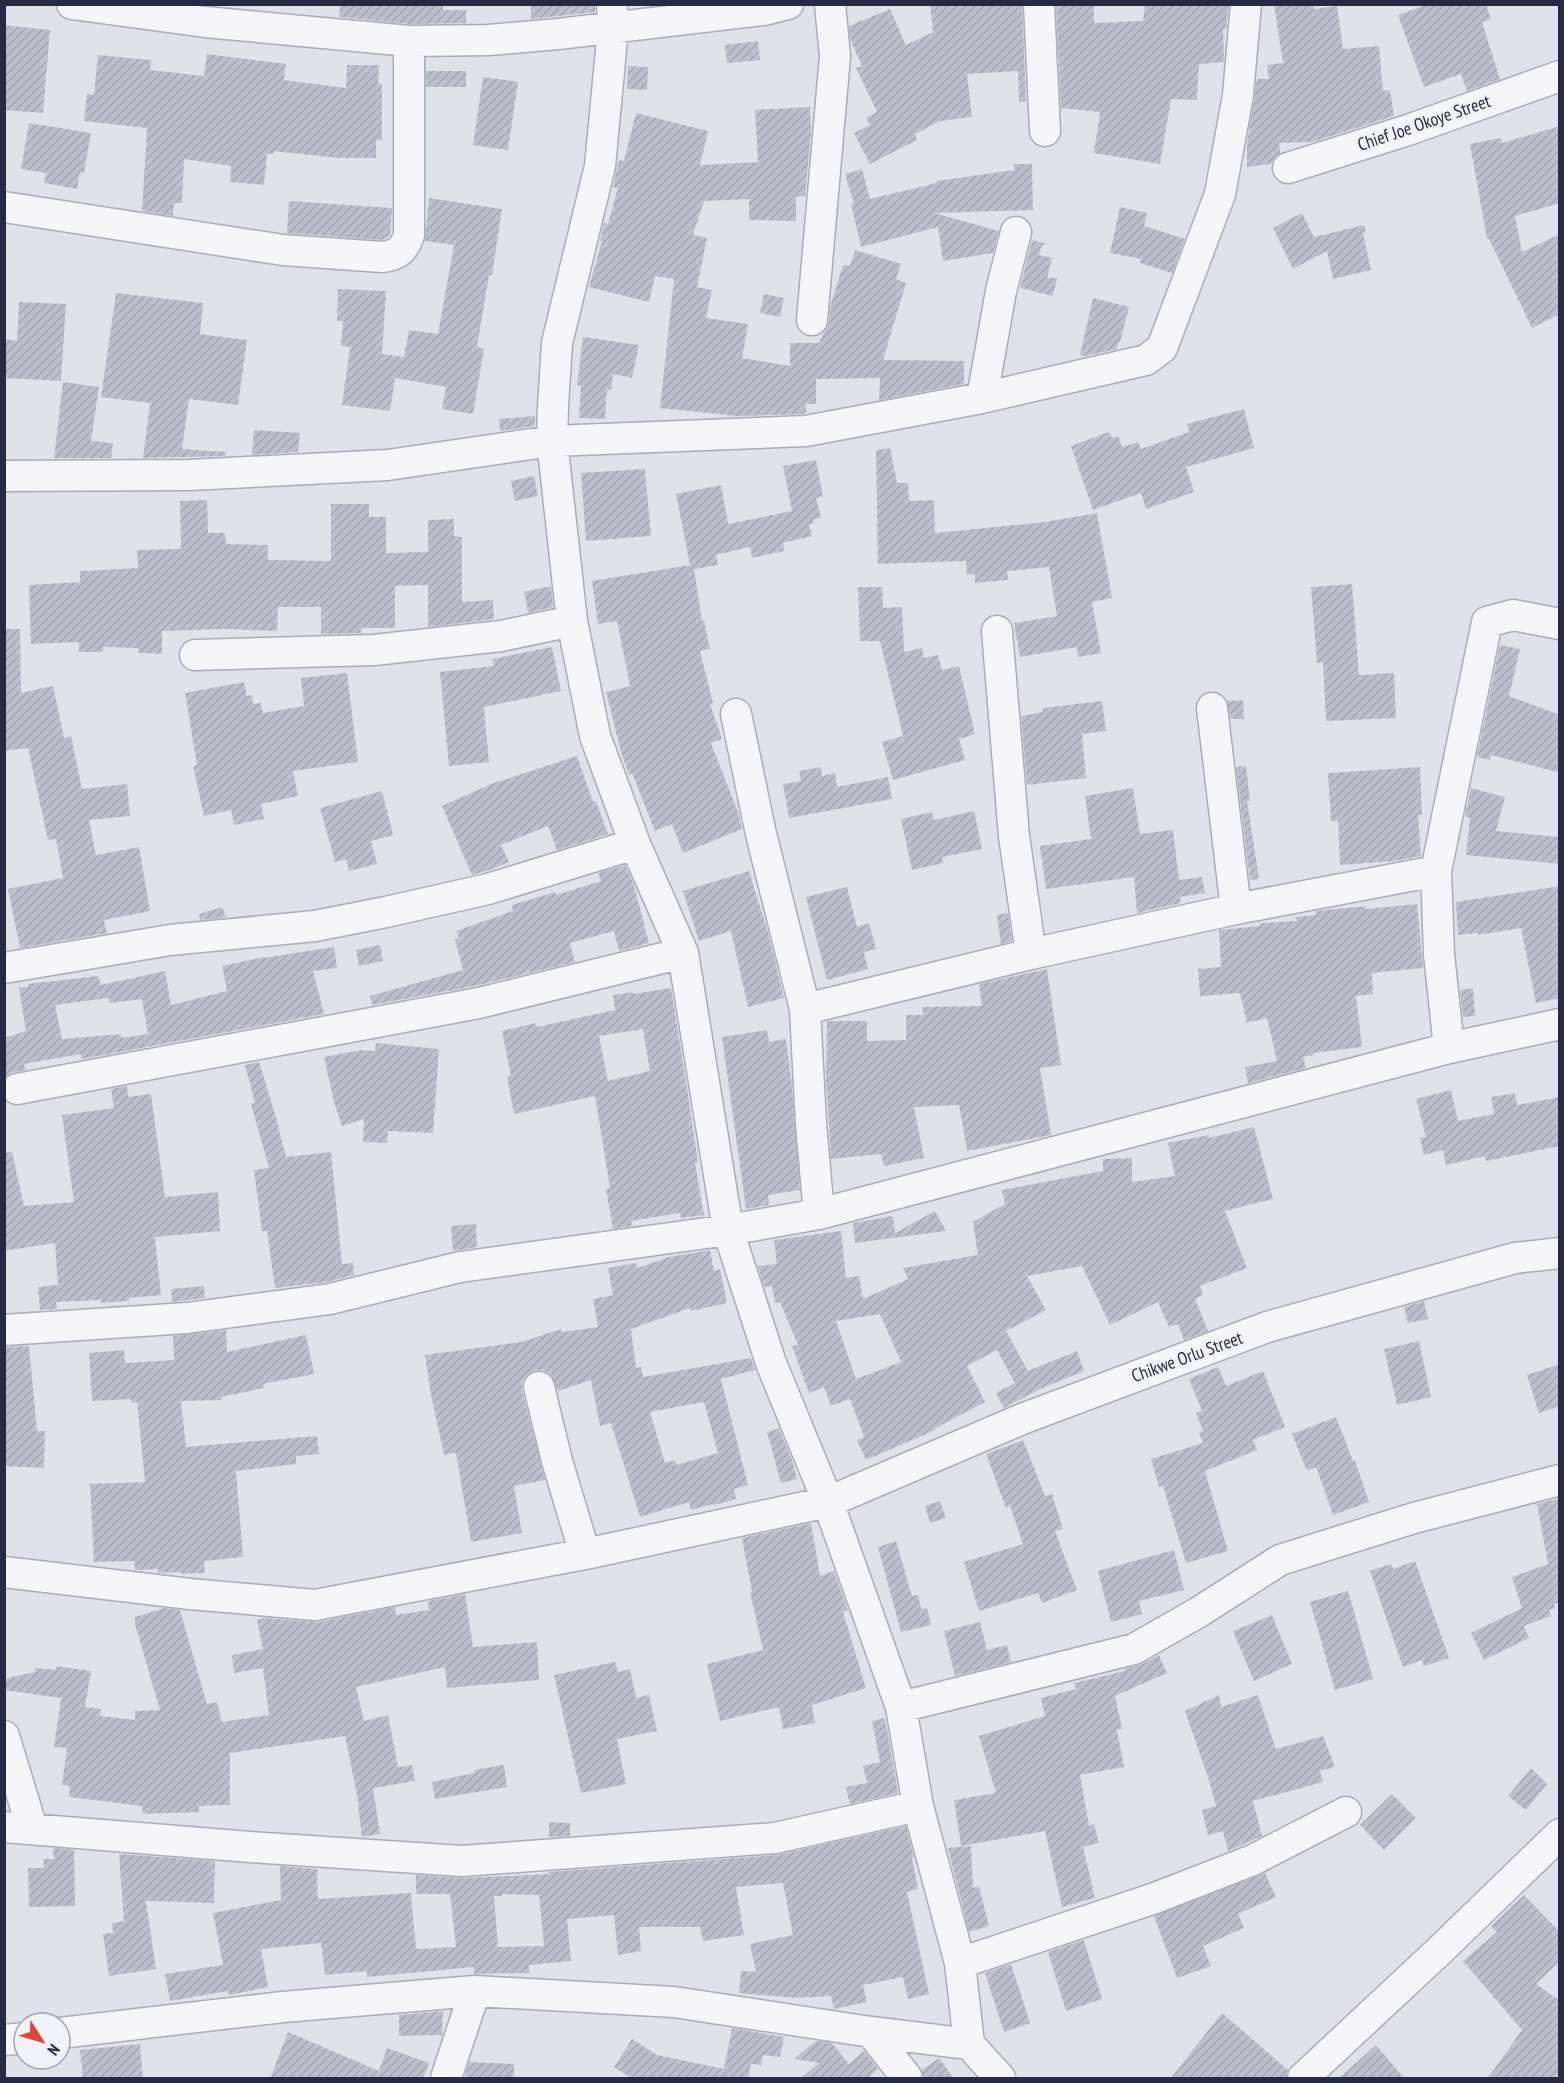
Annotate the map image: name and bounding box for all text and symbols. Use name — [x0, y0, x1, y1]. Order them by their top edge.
street label: Chief Joe Okoye Street — [1354, 89, 1493, 156]
street label: Chikwe Orlu Street — [1128, 1326, 1246, 1387]
north arrow — [12, 2011, 72, 2071]
text: N — [43, 2041, 65, 2059]

